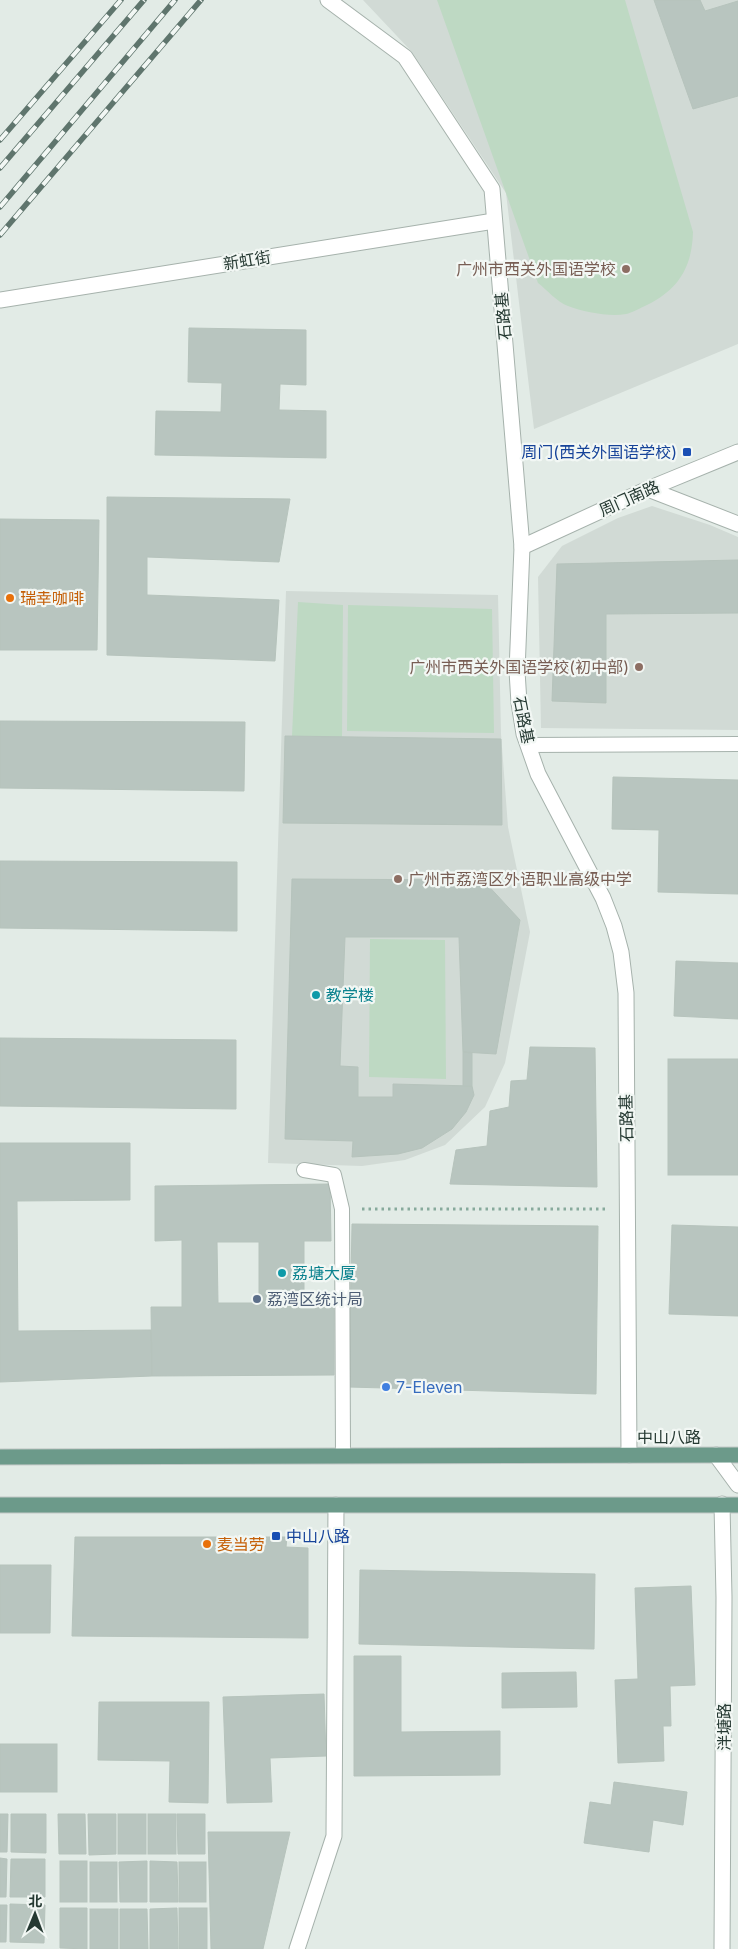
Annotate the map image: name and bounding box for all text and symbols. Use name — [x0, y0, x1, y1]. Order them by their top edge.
street label: 新虹街 — [222, 246, 272, 274]
place label: 广州市西关外国语学校 — [456, 259, 616, 279]
marker: 广州市西关外国语学校 — [620, 263, 632, 275]
street label: 石路基 — [491, 291, 515, 341]
place label: 周门(西关外国语学校) — [521, 442, 677, 462]
marker: 周门(西关外国语学校) — [681, 446, 693, 458]
street label: 周门南路 — [596, 476, 662, 520]
place label: 瑞幸咖啡 — [20, 588, 84, 608]
marker: 瑞幸咖啡 — [4, 592, 16, 604]
place label: 广州市西关外国语学校(初中部) — [409, 657, 629, 677]
marker: 广州市西关外国语学校(初中部) — [633, 661, 645, 673]
street label: 石路基 — [510, 695, 538, 745]
place label: 广州市荔湾区外语职业高级中学 — [408, 869, 632, 889]
marker: 广州市荔湾区外语职业高级中学 — [392, 873, 404, 885]
place label: 教学楼 — [326, 985, 374, 1005]
marker: 教学楼 — [310, 989, 322, 1001]
street label: 石路基 — [616, 1094, 636, 1142]
place label: 荔塘大厦 — [292, 1263, 356, 1283]
marker: 荔塘大厦 — [276, 1267, 288, 1279]
place label: 荔湾区统计局 — [267, 1289, 363, 1309]
marker: 荔湾区统计局 — [251, 1293, 263, 1305]
place label: 7-Eleven — [396, 1377, 462, 1397]
marker: 7-Eleven — [380, 1381, 392, 1393]
street label: 中山八路 — [637, 1427, 701, 1447]
place label: 中山八路 — [286, 1526, 350, 1546]
marker: 中山八路 — [270, 1530, 282, 1542]
place label: 麦当劳 — [217, 1534, 265, 1554]
marker: 麦当劳 — [201, 1538, 213, 1550]
street label: 泮塘路 — [714, 1703, 734, 1751]
north arrow — [10, 1889, 60, 1939]
text: 北 — [28, 1892, 42, 1909]

